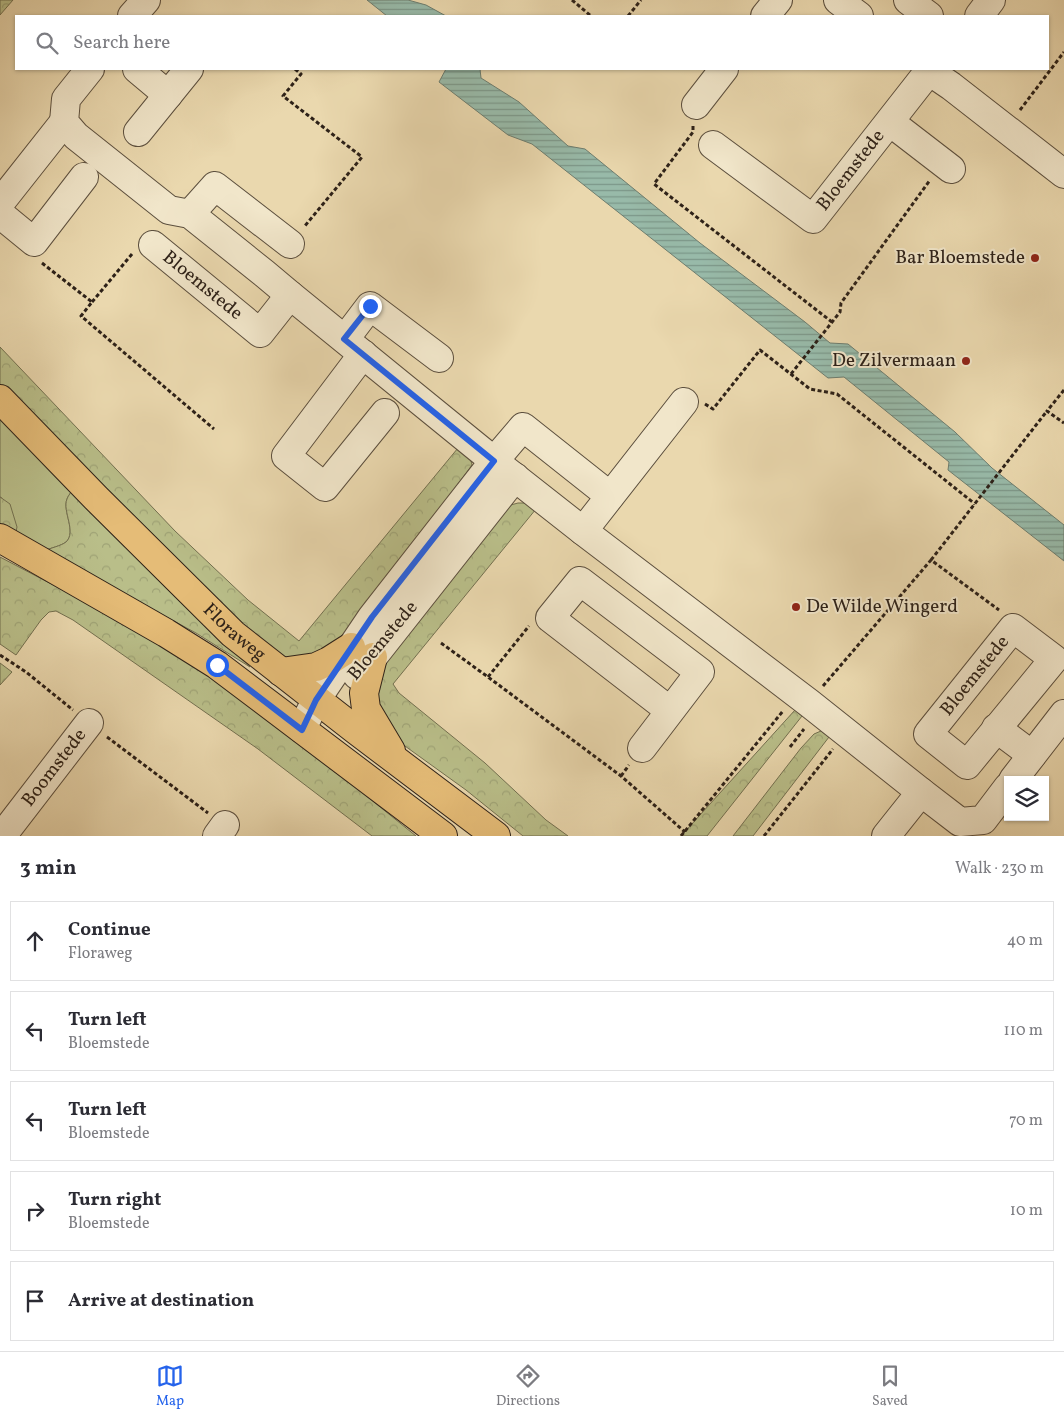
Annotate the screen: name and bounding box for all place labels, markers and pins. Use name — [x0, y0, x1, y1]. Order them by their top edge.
place label: Bar Bloemstede — [895, 245, 1025, 271]
marker: Bar Bloemstede — [1029, 252, 1041, 264]
place label: De Zilvermaan — [832, 348, 956, 374]
marker: De Zilvermaan — [960, 355, 972, 367]
place label: De Wilde Wingerd — [806, 594, 958, 620]
marker: De Wilde Wingerd — [790, 601, 802, 613]

